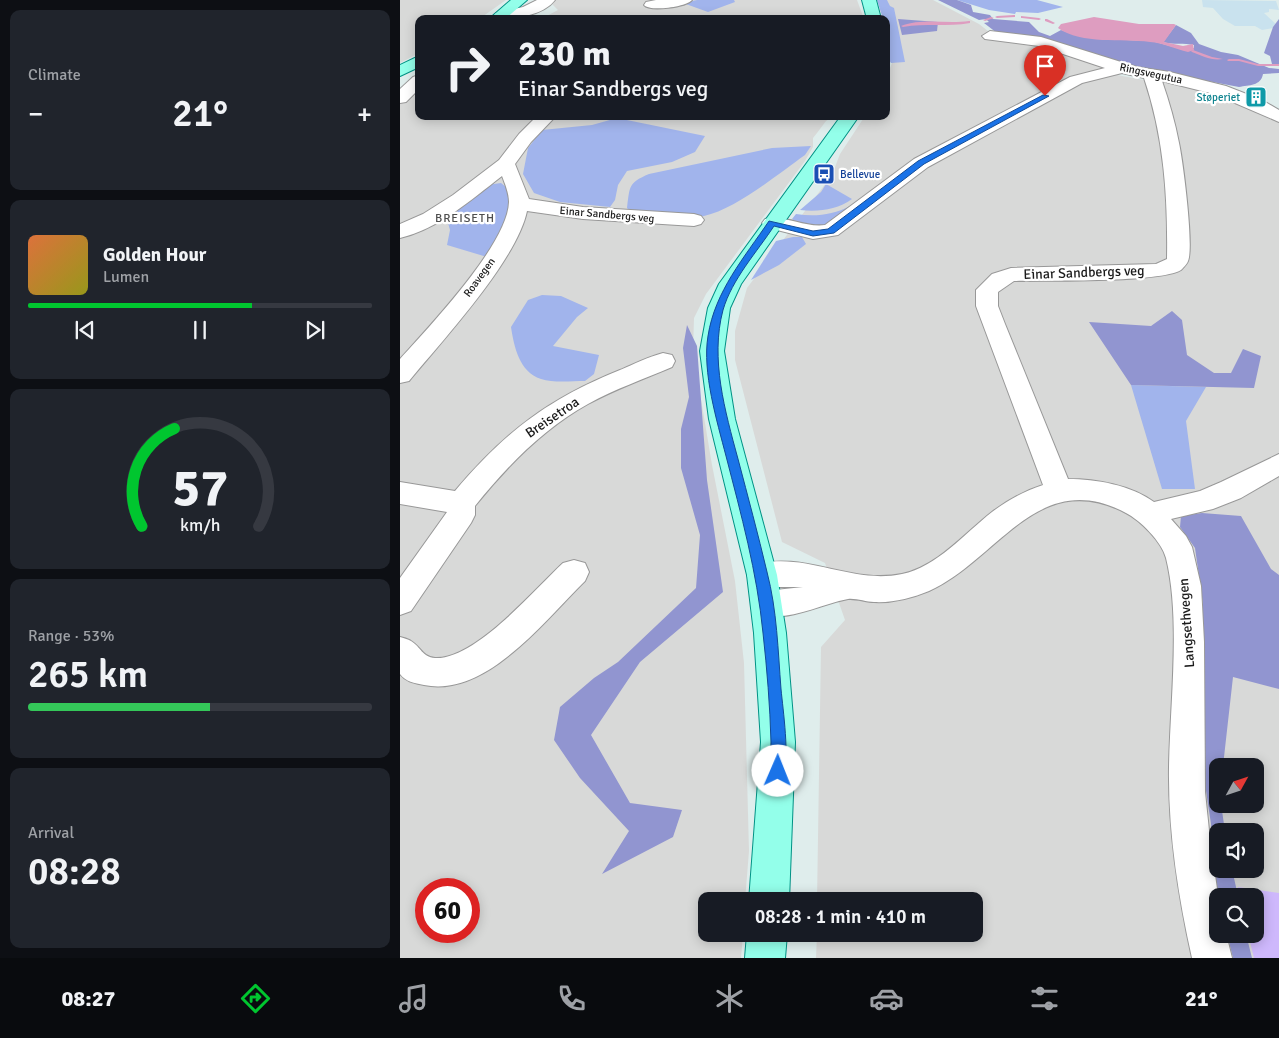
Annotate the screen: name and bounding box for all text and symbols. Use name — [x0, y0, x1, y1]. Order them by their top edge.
text: 230 m — [518, 32, 611, 75]
icon: right — [435, 35, 500, 100]
pin — [1024, 45, 1066, 96]
icon: arrive — [1031, 52, 1059, 80]
street label: Ringsvegutua — [1118, 60, 1184, 87]
text: Climate — [28, 65, 81, 85]
text: Einar Sandbergs veg — [518, 75, 708, 102]
building icon: Støperiet — [1244, 85, 1268, 109]
text: 21° — [172, 90, 228, 137]
place label: Støperiet — [1196, 91, 1240, 104]
text: − — [28, 97, 43, 131]
text: + — [357, 97, 372, 131]
bus stop icon: Bellevue — [812, 162, 836, 186]
place label: Bellevue — [840, 168, 880, 181]
street label: Einar Sandbergs veg — [559, 204, 655, 225]
district label: BREISETH — [435, 211, 495, 226]
text: Golden Hour — [103, 243, 206, 267]
street label: Roavegen — [461, 255, 498, 299]
street label: Einar Sandbergs veg — [1023, 262, 1145, 283]
text: Lumen — [103, 267, 149, 287]
icon: previous — [71, 316, 99, 344]
icon: pause — [186, 316, 214, 344]
icon: next — [301, 316, 329, 344]
street label: Breisetroa — [522, 393, 582, 442]
text: 57 — [172, 456, 228, 520]
text: km/h — [180, 514, 220, 536]
street label: Langsethvegen — [1175, 577, 1198, 668]
text: Range · 53% — [28, 626, 114, 646]
text: 265 km — [28, 651, 148, 698]
position arrow — [751, 744, 803, 796]
north arrow — [1209, 758, 1264, 812]
map controls — [1209, 758, 1264, 943]
text: Arrival — [28, 823, 74, 843]
button: sound — [1209, 823, 1264, 878]
text: 08:28 — [28, 848, 121, 895]
speed limit sign: 60 — [415, 878, 480, 943]
button: search — [1209, 888, 1264, 943]
text: 08:28 · 1 min · 410 m — [755, 905, 926, 929]
icon: directions — [238, 981, 273, 1016]
icon: music — [396, 981, 431, 1016]
icon: phone — [554, 981, 589, 1016]
icon: climate — [712, 981, 747, 1016]
icon: car — [869, 981, 904, 1016]
icon: filters — [1027, 981, 1062, 1016]
text: 08:27 — [61, 985, 115, 1012]
text: 21° — [1185, 985, 1218, 1012]

